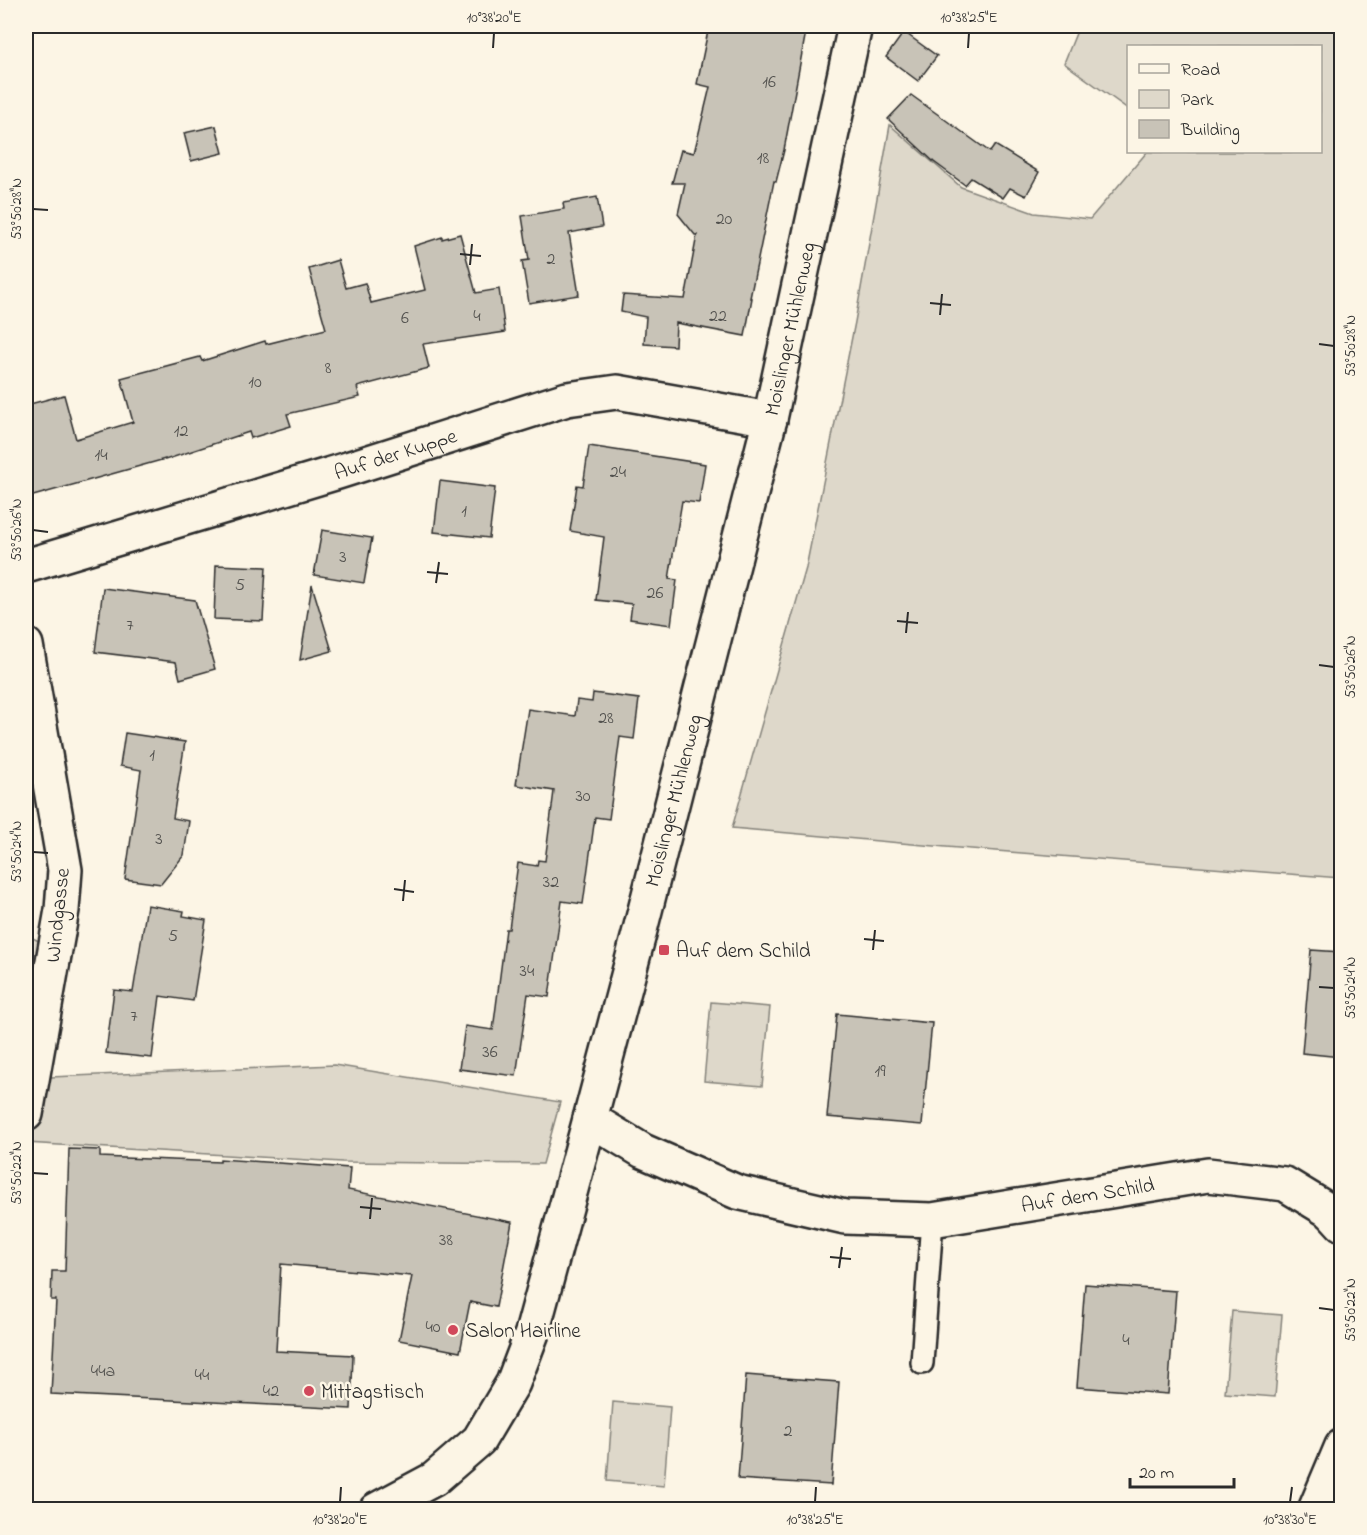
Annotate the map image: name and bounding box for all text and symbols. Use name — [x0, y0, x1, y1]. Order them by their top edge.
text: 10°38'20"E — [466, 7, 522, 29]
text: 10°38'25"E — [940, 7, 998, 29]
legend — [1127, 45, 1322, 153]
text: Road — [1181, 58, 1220, 84]
house number: 16 — [762, 70, 776, 96]
text: Park — [1181, 88, 1214, 114]
text: Building — [1180, 118, 1240, 145]
house number: 18 — [757, 146, 769, 172]
text: 53°50'28"N — [6, 178, 28, 240]
house number: 20 — [716, 207, 733, 233]
street label: Moislinger Mühlenweg — [758, 239, 827, 419]
house number: 2 — [547, 247, 556, 273]
house number: 4 — [473, 304, 481, 330]
house number: 22 — [709, 304, 727, 330]
house number: 6 — [401, 306, 409, 332]
text: 53°50'28"N — [1340, 315, 1362, 377]
house number: 8 — [325, 356, 332, 382]
house number: 10 — [248, 370, 262, 396]
house number: 12 — [174, 419, 188, 445]
street label: Auf der Kuppe — [331, 422, 462, 489]
house number: 14 — [94, 443, 108, 469]
house number: 24 — [610, 460, 627, 486]
text: 53°50'26"N — [6, 498, 28, 562]
house number: 1 — [461, 499, 467, 525]
house number: 3 — [339, 545, 347, 571]
house number: 5 — [235, 573, 245, 599]
house number: 26 — [647, 581, 664, 607]
house number: 7 — [126, 613, 134, 639]
text: 53°50'26"N — [1340, 635, 1362, 699]
house number: 28 — [598, 706, 614, 732]
street label: Moislinger Mühlenweg — [639, 711, 713, 891]
house number: 1 — [149, 743, 155, 769]
house number: 30 — [575, 784, 591, 810]
text: 53°50'24"N — [6, 821, 28, 883]
house number: 3 — [155, 827, 163, 853]
street label: Windgasse — [39, 866, 81, 964]
house number: 32 — [543, 870, 559, 896]
house number: 5 — [168, 924, 178, 950]
place label: Auf dem Schild — [676, 937, 811, 967]
marker: Auf dem Schild — [657, 943, 671, 957]
text: 53°50'24"N — [1340, 957, 1362, 1019]
house number: 34 — [520, 959, 535, 985]
house number: 7 — [130, 1004, 138, 1030]
house number: 36 — [482, 1040, 498, 1066]
house number: 19 — [874, 1059, 886, 1085]
text: 53°50'22"N — [6, 1141, 28, 1205]
street label: Auf dem Schild — [1019, 1171, 1157, 1222]
house number: 38 — [439, 1228, 453, 1254]
text: 53°50'22"N — [1340, 1278, 1362, 1342]
house number: 40 — [425, 1315, 441, 1341]
place label: Salon Hairline — [465, 1317, 581, 1347]
marker: Salon Hairline — [446, 1323, 460, 1337]
house number: 4 — [1122, 1328, 1130, 1354]
house number: 44a — [91, 1359, 115, 1385]
house number: 44 — [195, 1363, 210, 1389]
place label: Mittagstisch — [321, 1378, 424, 1410]
house number: 42 — [263, 1379, 279, 1405]
marker: Mittagstisch — [302, 1384, 316, 1398]
house number: 2 — [784, 1419, 793, 1445]
scale bar — [1130, 1451, 1234, 1489]
text: 20 m — [1139, 1461, 1174, 1487]
text: 10°38'20"E — [312, 1509, 368, 1531]
text: 10°38'25"E — [786, 1509, 844, 1531]
text: 10°38'30"E — [1263, 1509, 1317, 1531]

